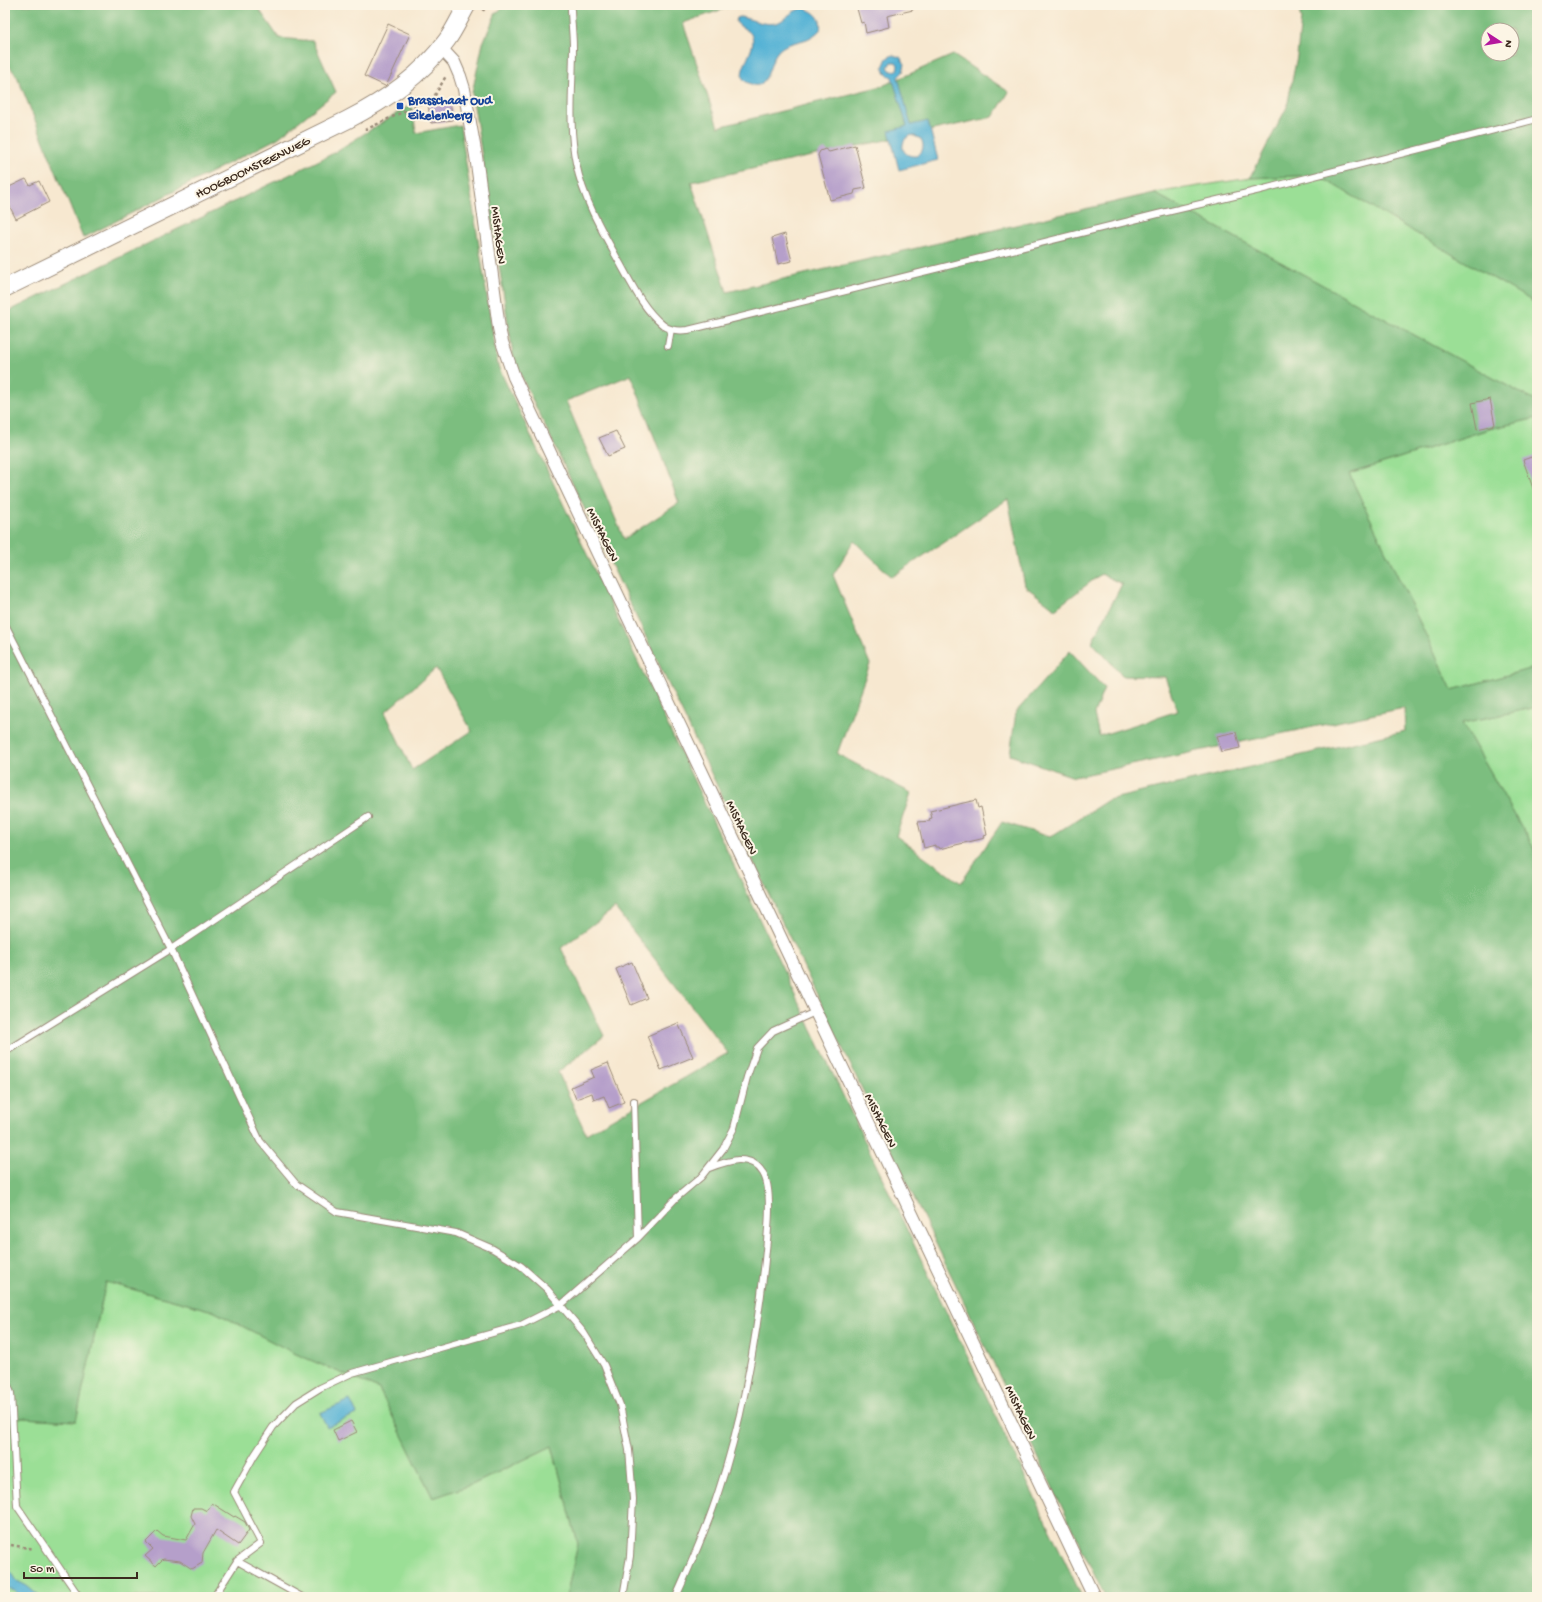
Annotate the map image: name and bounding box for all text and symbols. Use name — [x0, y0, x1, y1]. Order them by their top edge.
north arrow — [1480, 22, 1520, 62]
text: N — [1501, 39, 1514, 48]
place label: Brasschaat Oud Eikelenberg — [407, 94, 493, 124]
marker: Brasschaat Oud Eikelenberg — [395, 101, 405, 111]
street label: HOOGBOOMSTEENWEG — [193, 134, 314, 203]
street label: MISHAGEN — [487, 206, 509, 265]
street label: MISHAGEN — [582, 506, 621, 564]
street label: MISHAGEN — [722, 799, 760, 858]
street label: MISHAGEN — [860, 1092, 899, 1150]
street label: MISHAGEN — [1001, 1384, 1039, 1443]
scale bar — [24, 1554, 137, 1580]
text: 50 m — [30, 1563, 55, 1577]

